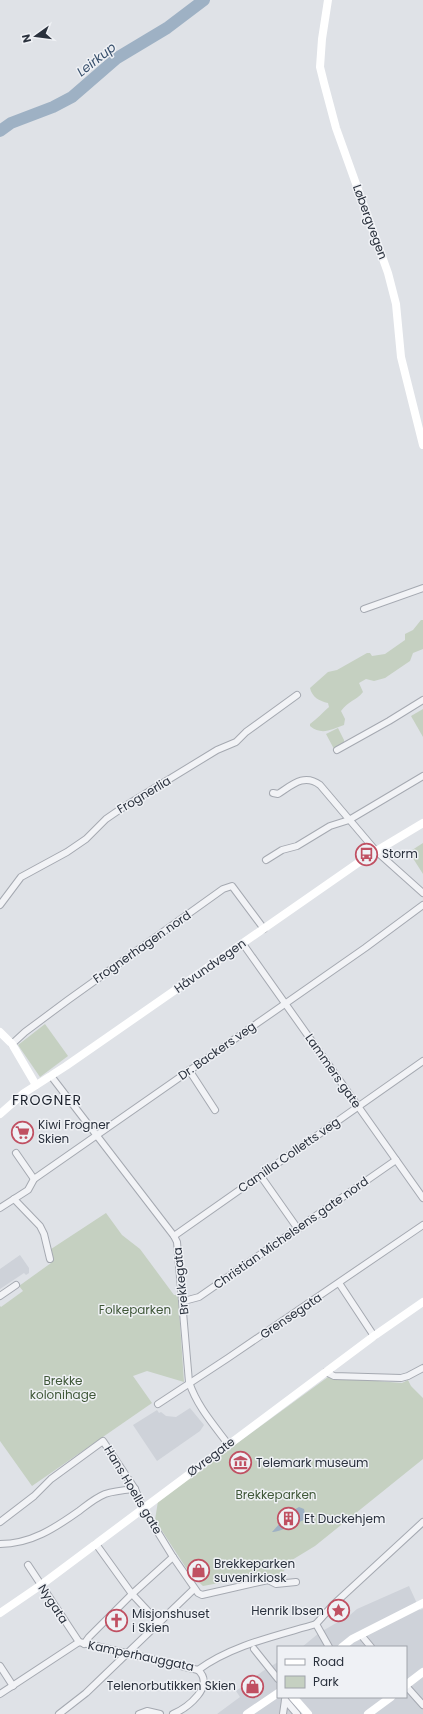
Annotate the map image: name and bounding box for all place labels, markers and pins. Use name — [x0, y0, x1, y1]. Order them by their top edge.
bus stop icon: Storm — [353, 841, 379, 867]
place label: Storm — [382, 845, 418, 862]
place label: Kiwi Frogner Skien — [38, 1116, 111, 1147]
supermarket icon: Kiwi Frogner Skien — [9, 1119, 35, 1145]
museum icon: Telemark museum — [228, 1450, 254, 1476]
place label: Telemark museum — [256, 1454, 368, 1471]
building icon: Et Duckehjem — [276, 1506, 302, 1532]
place label: Et Duckehjem — [304, 1510, 385, 1527]
place label: Brekkeparken suvenirkiosk — [214, 1555, 295, 1586]
shop icon: Brekkeparken suvenirkiosk — [185, 1558, 211, 1584]
place icon: Henrik Ibsen — [326, 1598, 352, 1624]
place label: Henrik Ibsen — [251, 1602, 324, 1619]
place label: Misjonshuset i Skien — [132, 1605, 210, 1636]
church icon: Misjonshuset i Skien — [104, 1608, 130, 1634]
shop icon: Telenorbutikken Skien — [239, 1673, 265, 1699]
place label: Telenorbutikken Skien — [107, 1677, 236, 1694]

